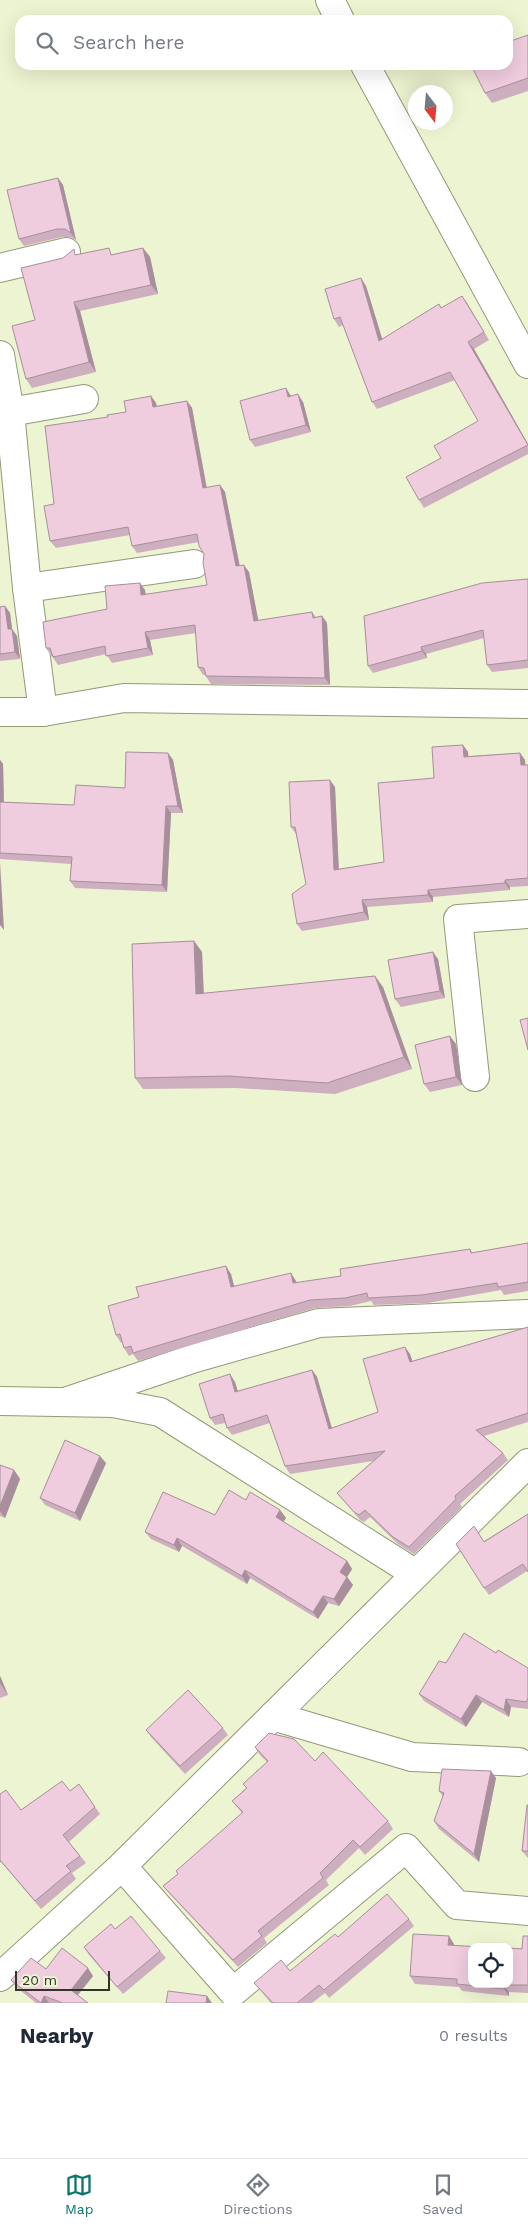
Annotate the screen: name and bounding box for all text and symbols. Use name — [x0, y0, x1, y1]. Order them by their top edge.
search box — [15, 15, 513, 70]
icon: search — [33, 29, 61, 57]
text: Search here — [73, 31, 184, 54]
north arrow — [408, 85, 453, 130]
map controls — [468, 1943, 513, 1988]
button: locate — [468, 1943, 513, 1988]
scale bar — [15, 1968, 110, 1991]
text: 20 m — [22, 1972, 57, 1988]
text: Nearby — [20, 2023, 93, 2048]
text: 0 results — [439, 2026, 508, 2045]
tab: Map — [65, 2171, 94, 2217]
tab: Directions — [223, 2171, 293, 2217]
tab: Saved — [422, 2171, 463, 2217]

